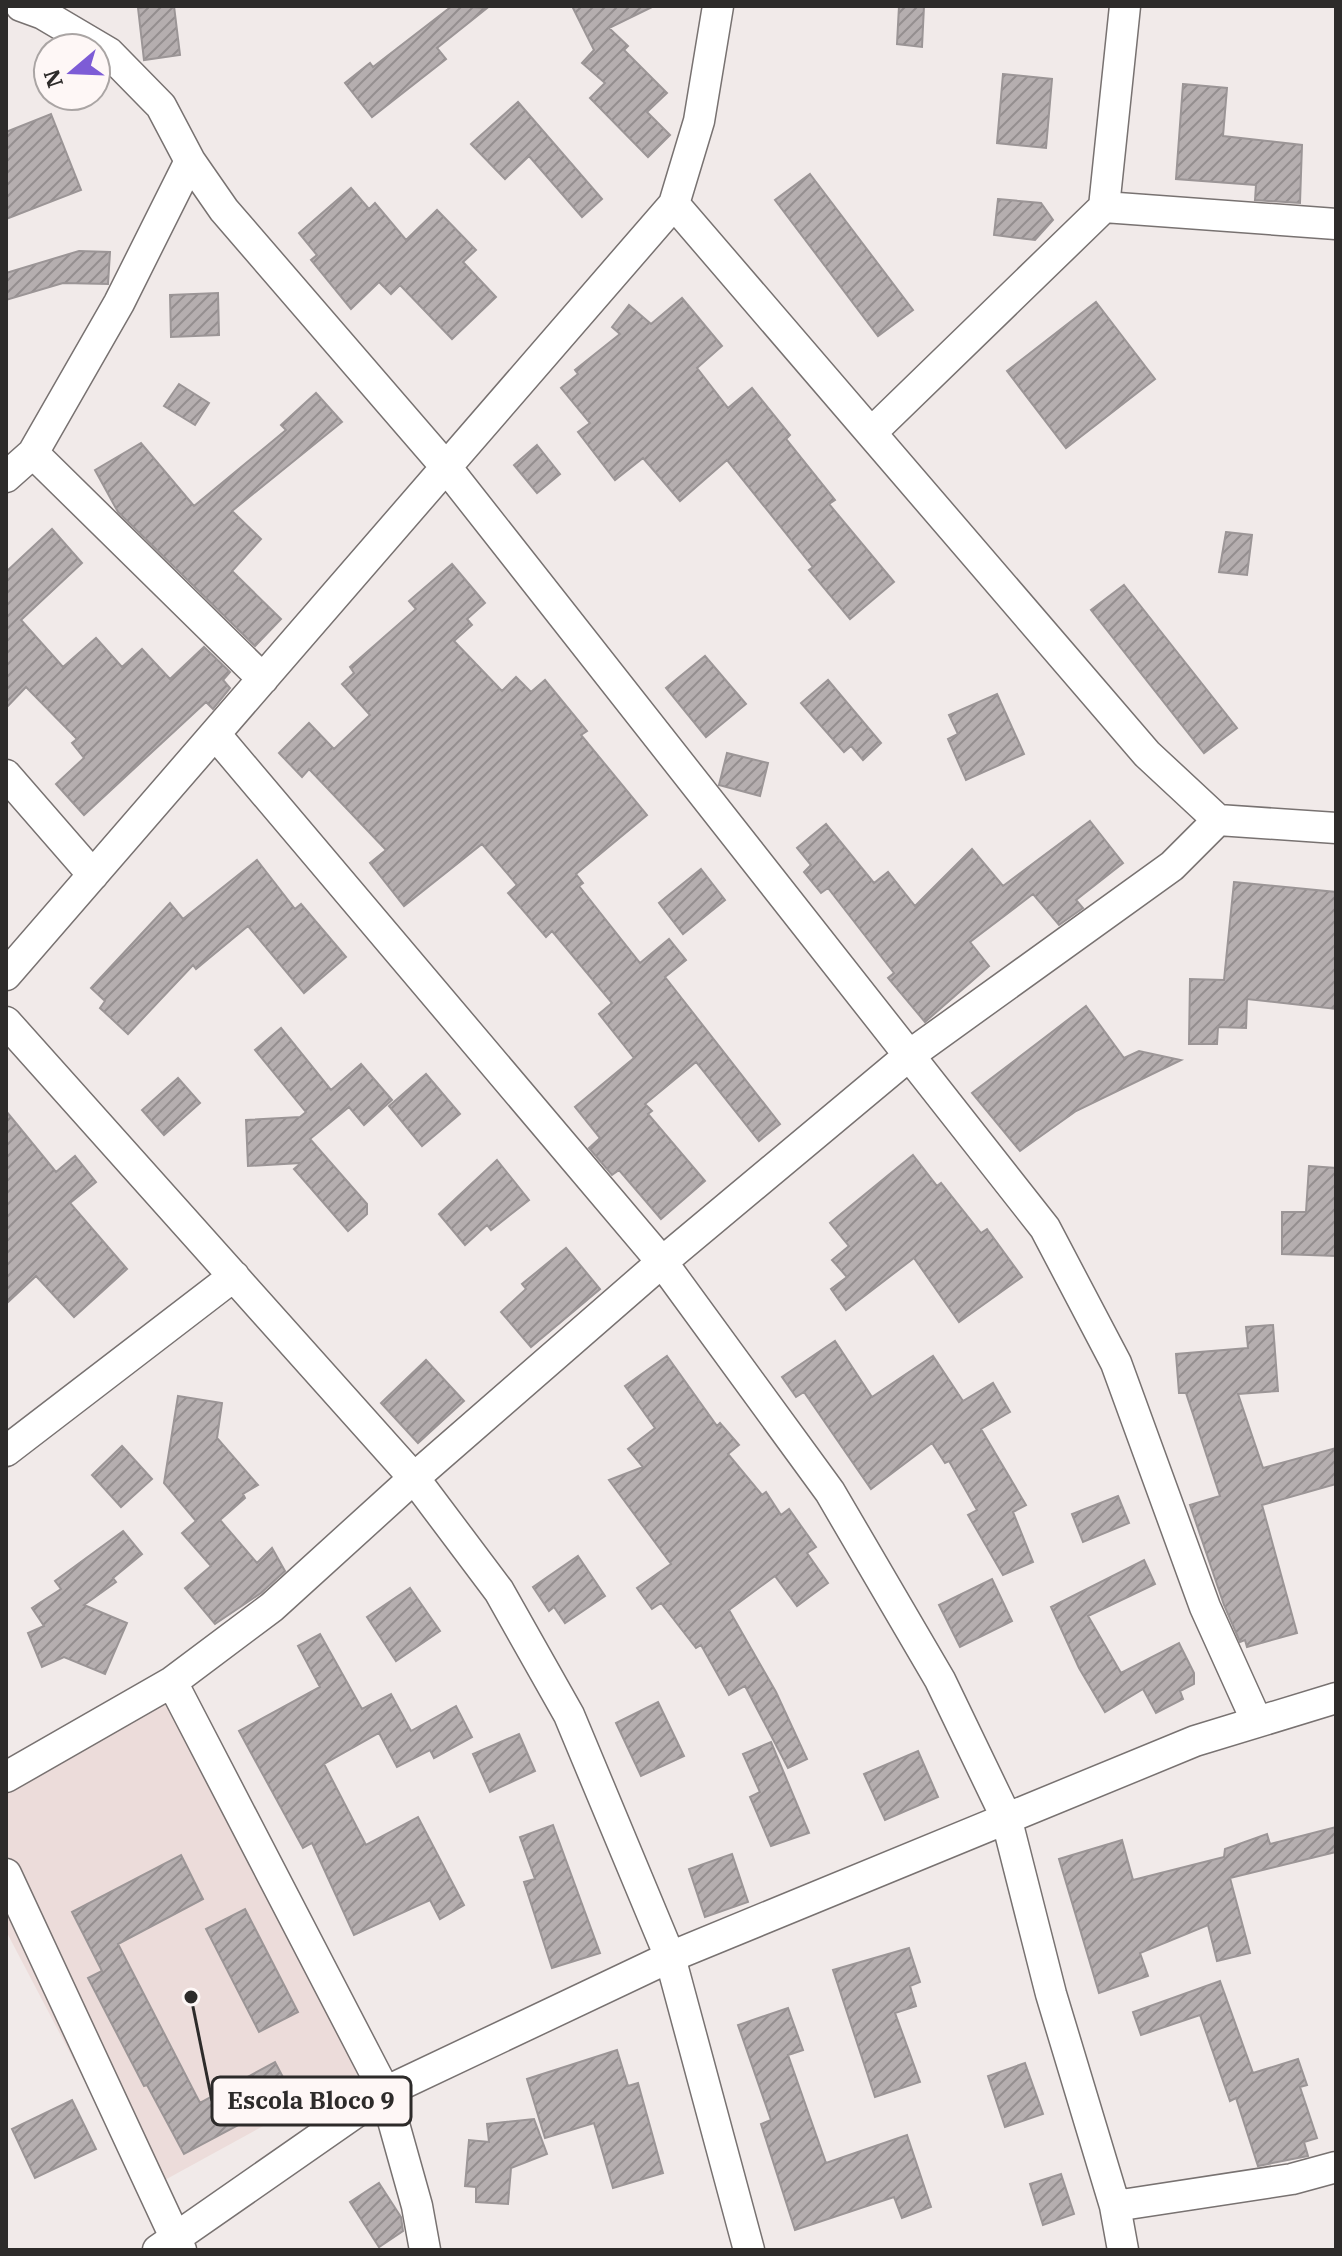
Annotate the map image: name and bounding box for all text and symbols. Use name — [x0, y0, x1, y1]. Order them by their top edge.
north arrow — [32, 32, 112, 112]
text: N — [36, 66, 69, 92]
callout: Escola Bloco 9 — [212, 2077, 411, 2125]
text: Escola Bloco 9 — [227, 2084, 395, 2116]

